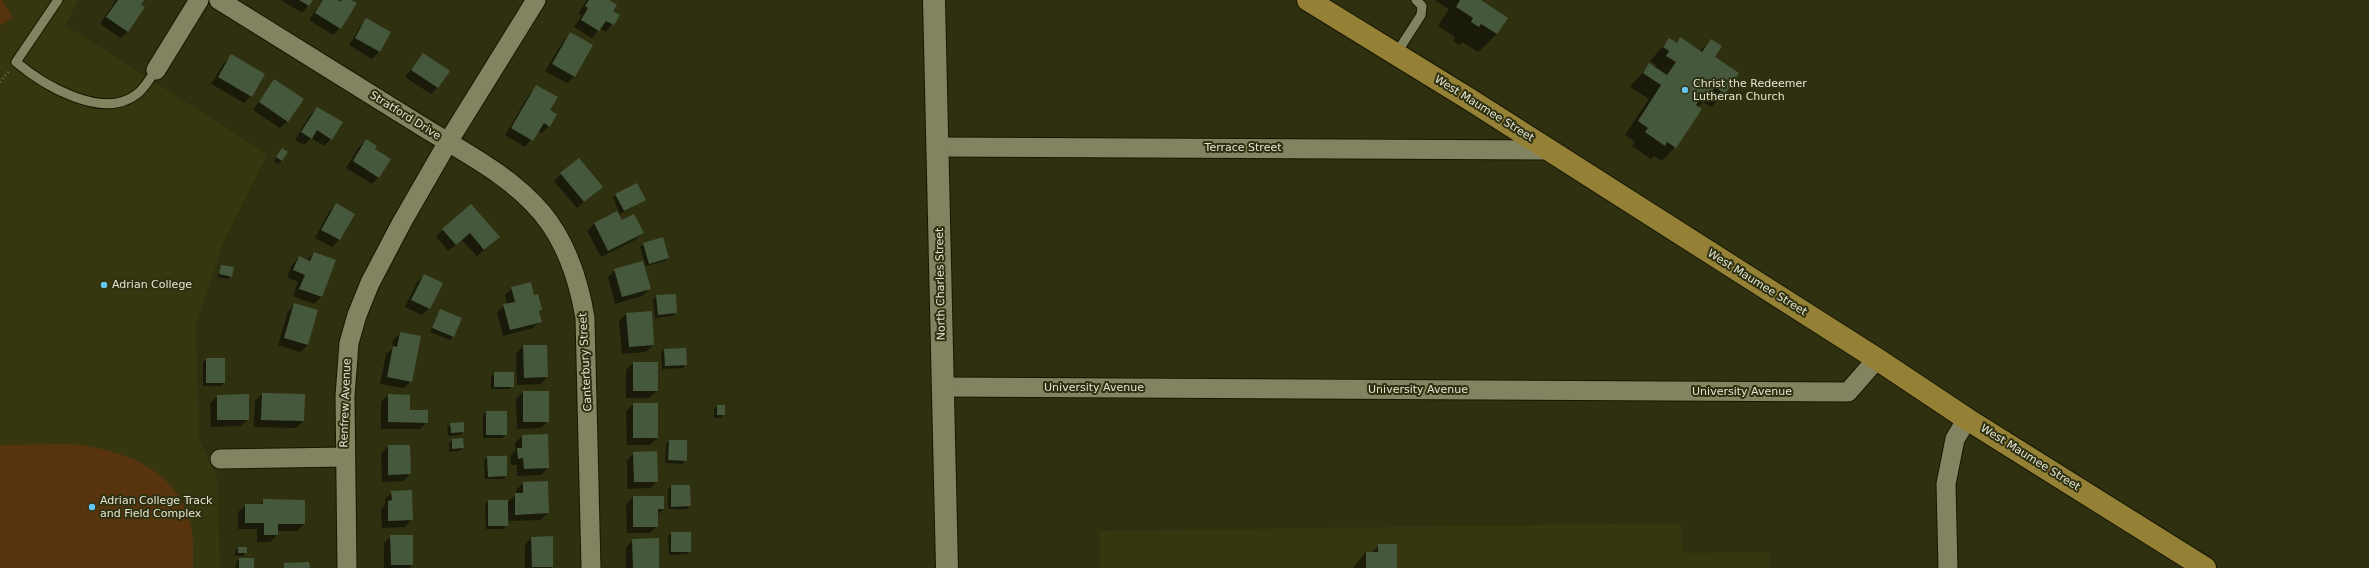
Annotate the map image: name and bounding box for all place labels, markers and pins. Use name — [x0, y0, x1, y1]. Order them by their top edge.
place label: Christ the Redeemer Lutheran Church — [1693, 77, 1807, 103]
marker: Christ the Redeemer Lutheran Church — [1680, 85, 1690, 95]
place label: Adrian College — [112, 278, 192, 292]
marker: Adrian College — [99, 280, 109, 290]
place label: Adrian College Track and Field Complex — [100, 494, 212, 520]
marker: Adrian College Track and Field Complex — [87, 502, 97, 512]

